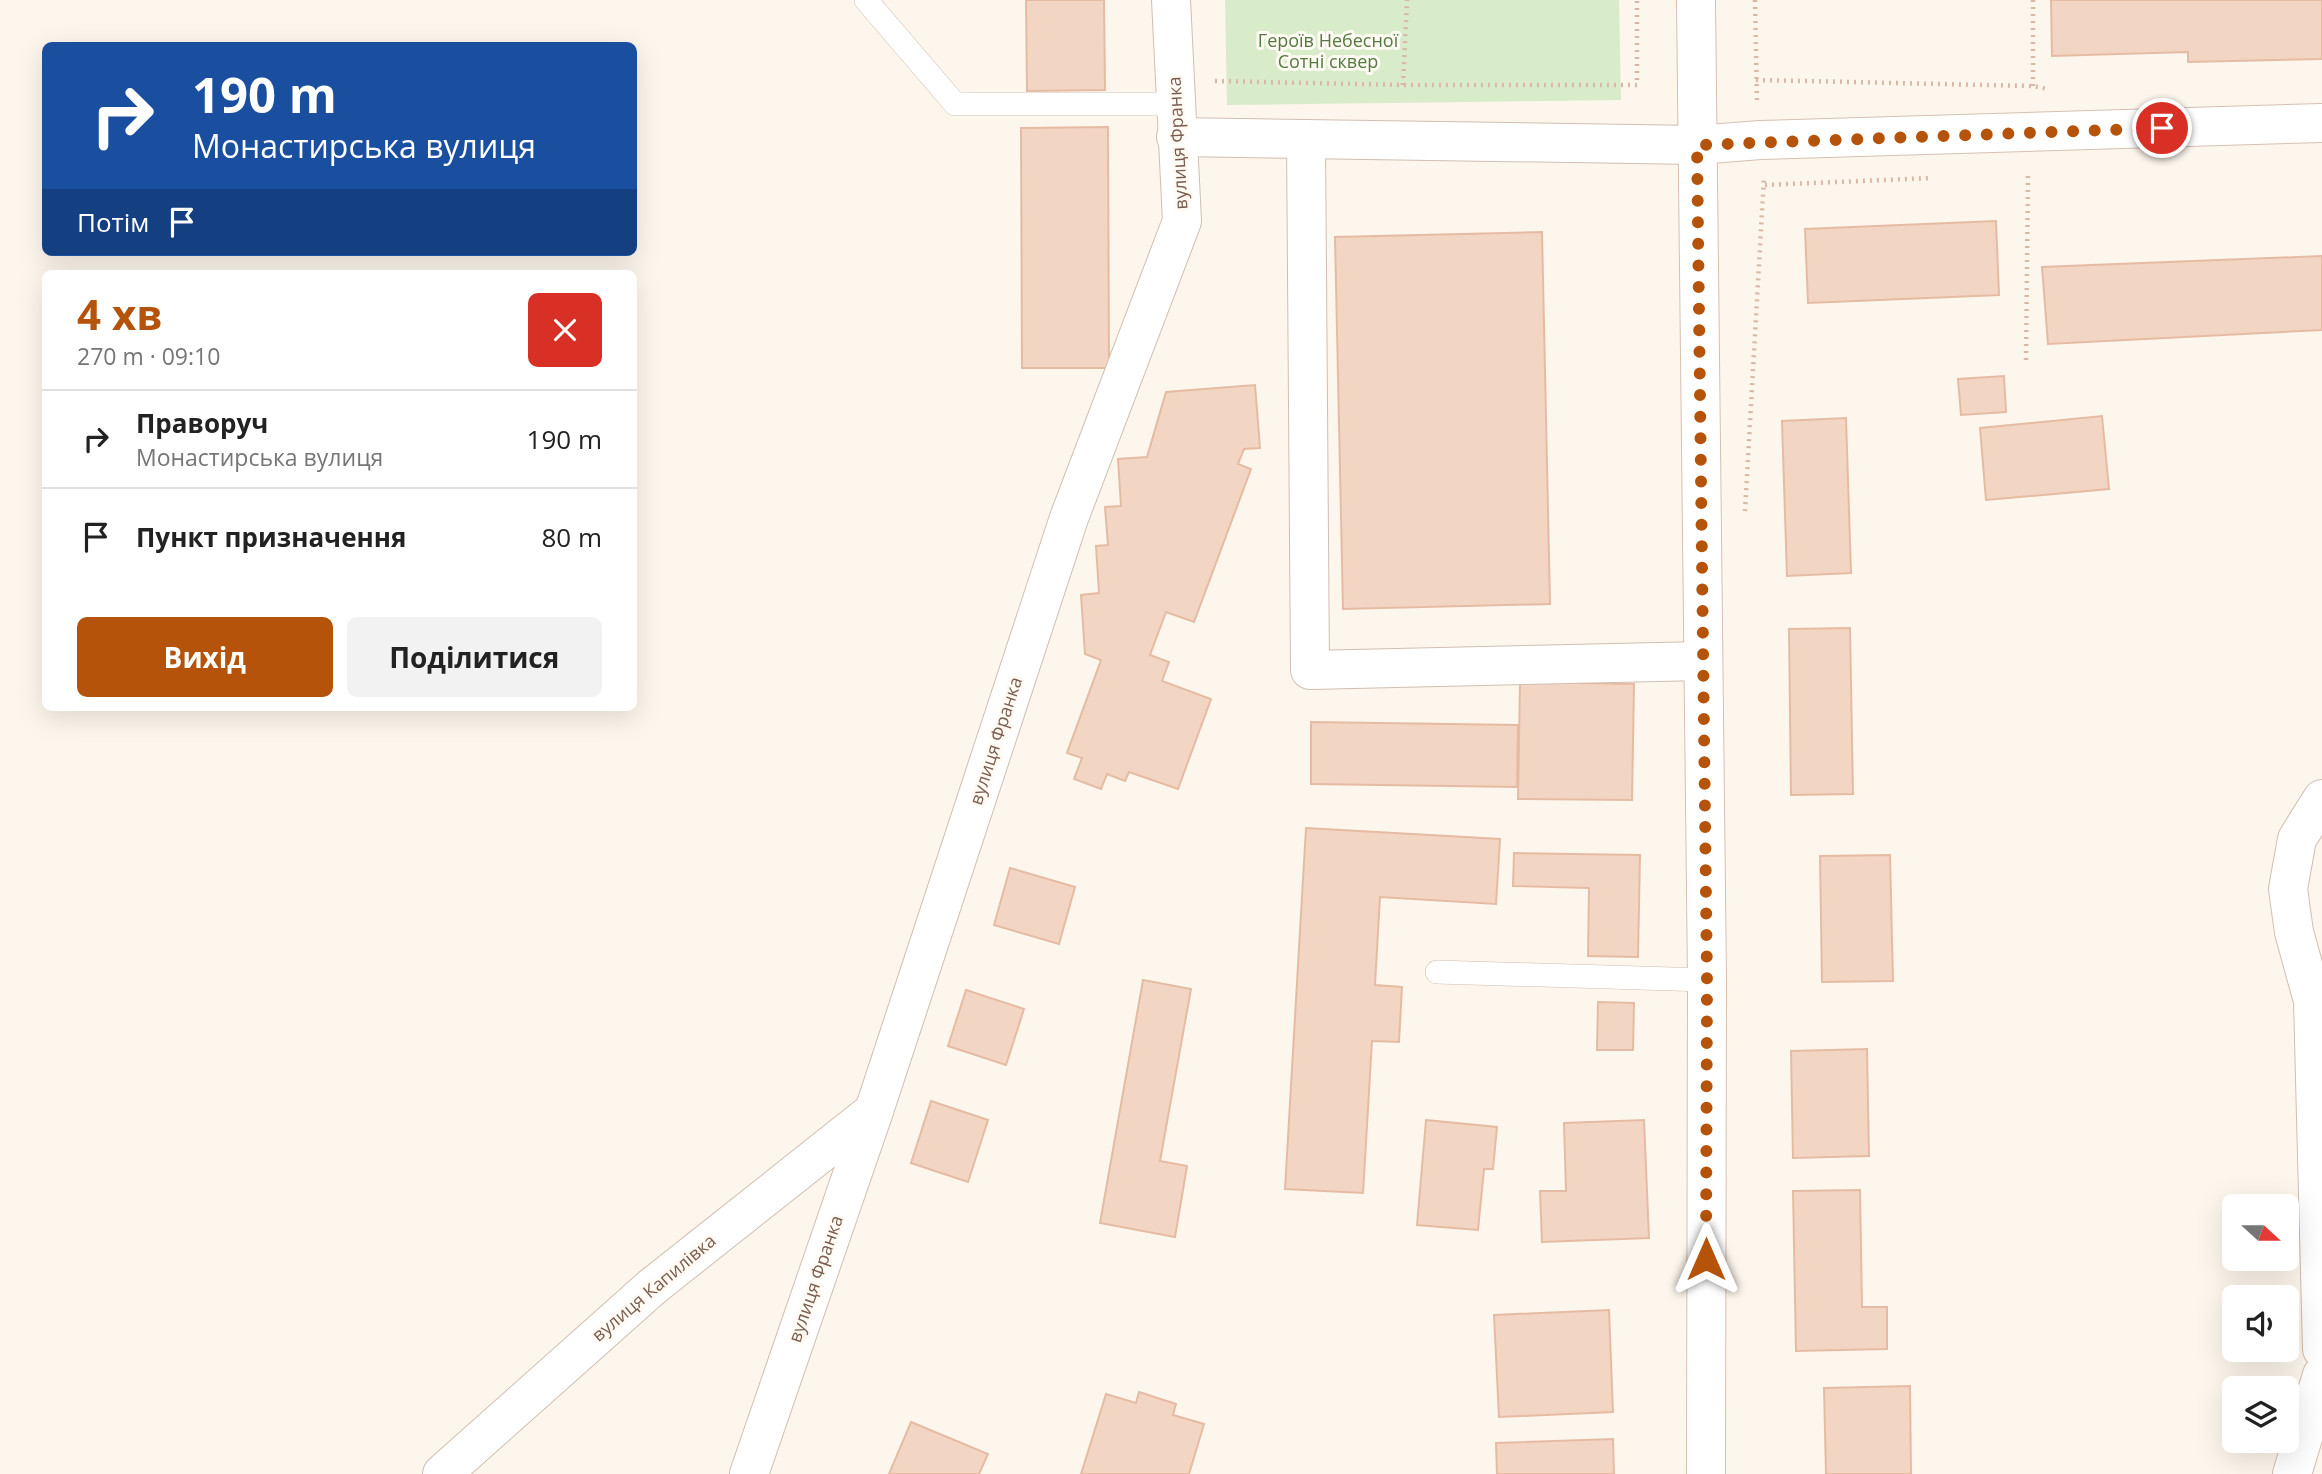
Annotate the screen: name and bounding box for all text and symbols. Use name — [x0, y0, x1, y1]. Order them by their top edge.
park label: Героїв Небесної Сотні сквер — [1258, 28, 1399, 73]
text: 190 m — [192, 61, 337, 127]
icon: right — [77, 70, 168, 161]
street label: вулиця Франка — [1162, 76, 1192, 210]
pin — [2132, 98, 2192, 158]
icon: arrive — [2143, 109, 2181, 147]
text: Монастирська вулиця — [192, 124, 536, 167]
icon: arrive — [163, 203, 201, 241]
text: Потім — [77, 204, 149, 240]
text: 4 хв — [77, 285, 163, 342]
button: close — [528, 293, 602, 367]
text: 270 m · 09:10 — [77, 340, 220, 372]
text: Праворуч — [136, 405, 268, 441]
icon: right — [77, 420, 115, 458]
text: 190 m — [527, 421, 602, 457]
text: Монастирська вулиця — [136, 441, 383, 473]
icon: arrive — [77, 518, 115, 556]
text: Пункт призначення — [136, 519, 406, 555]
text: 80 m — [541, 519, 602, 555]
button: Вихід — [77, 617, 333, 697]
button: Поділитися — [347, 617, 602, 697]
street label: вулиця Франка — [963, 674, 1027, 808]
north arrow — [2222, 1194, 2300, 1270]
map controls — [2222, 1194, 2299, 1453]
street label: вулиця Франка — [782, 1212, 848, 1345]
position arrow — [1669, 1222, 1743, 1296]
street label: вулиця Капилівка — [586, 1228, 720, 1346]
button: sound — [2222, 1285, 2299, 1362]
button: layers — [2222, 1376, 2299, 1453]

